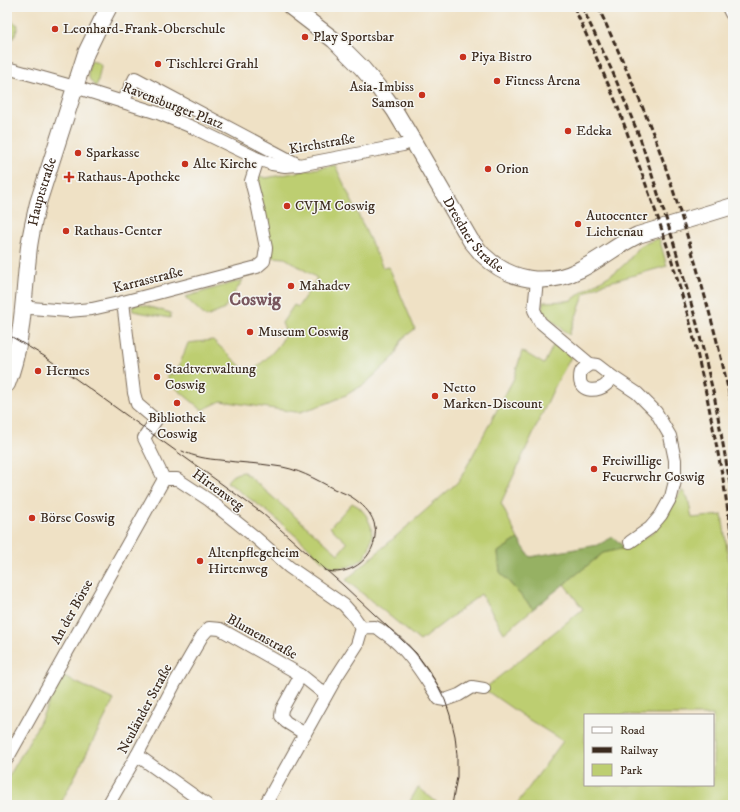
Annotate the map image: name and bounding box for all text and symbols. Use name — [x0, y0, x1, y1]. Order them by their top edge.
place label: Leonhard-Frank-Oberschule — [63, 20, 225, 38]
marker: Leonhard-Frank-Oberschule — [50, 24, 60, 34]
place label: Play Sportsbar — [313, 28, 395, 46]
marker: Play Sportsbar — [300, 32, 310, 42]
place label: Piya Bistro — [471, 48, 532, 66]
marker: Piya Bistro — [458, 52, 468, 62]
place label: Tischlerei Grahl — [166, 55, 259, 73]
marker: Tischlerei Grahl — [153, 59, 163, 69]
place label: Fitness Arena — [505, 72, 580, 90]
marker: Fitness Arena — [492, 76, 502, 86]
street label: Ravensburger Platz — [120, 78, 226, 134]
place label: Asia-Imbiss Samson — [349, 78, 415, 112]
marker: Asia-Imbiss Samson — [417, 90, 427, 100]
place label: Edeka — [576, 122, 612, 140]
marker: Edeka — [563, 126, 573, 136]
street label: Kirchstraße — [288, 129, 357, 159]
place label: Sparkasse — [86, 144, 140, 162]
marker: Sparkasse — [73, 148, 83, 158]
street label: Hauptstraße — [24, 155, 61, 228]
place label: Alte Kirche — [193, 155, 257, 173]
marker: Alte Kirche — [180, 159, 190, 169]
place label: Orion — [496, 160, 530, 178]
marker: Orion — [483, 164, 493, 174]
place label: Rathaus-Apotheke — [77, 168, 180, 186]
marker: Rathaus-Apotheke — [64, 172, 74, 182]
street label: Dresdner Straße — [438, 194, 507, 277]
place label: CVJM Coswig — [295, 197, 375, 215]
marker: CVJM Coswig — [282, 201, 292, 211]
place label: Autocenter Lichtenau — [586, 207, 648, 241]
marker: Autocenter Lichtenau — [573, 219, 583, 229]
place label: Rathaus-Center — [74, 222, 163, 240]
marker: Rathaus-Center — [61, 226, 71, 236]
street label: Karrasstraße — [111, 263, 185, 297]
place label: Mahadev — [299, 277, 351, 295]
marker: Mahadev — [286, 281, 296, 291]
district label: Coswig — [229, 289, 282, 311]
place label: Museum Coswig — [258, 323, 348, 341]
marker: Museum Coswig — [245, 327, 255, 337]
place label: Stadtverwaltung Coswig — [165, 360, 256, 394]
place label: Hermes — [46, 362, 90, 380]
marker: Hermes — [33, 366, 43, 376]
marker: Stadtverwaltung Coswig — [152, 372, 162, 382]
place label: Netto Marken-Discount — [443, 379, 543, 413]
marker: Netto Marken-Discount — [430, 391, 440, 401]
marker: Bibliothek Coswig — [172, 398, 182, 408]
place label: Bibliothek Coswig — [148, 409, 206, 443]
place label: Freiwillige Feuerwehr Coswig — [602, 452, 705, 486]
marker: Freiwillige Feuerwehr Coswig — [589, 464, 599, 474]
street label: Hirtenweg — [189, 465, 248, 515]
place label: Börse Coswig — [40, 509, 115, 527]
marker: Börse Coswig — [27, 513, 37, 523]
place label: Altenpflegeheim Hirtenweg — [208, 544, 300, 578]
marker: Altenpflegeheim Hirtenweg — [195, 556, 205, 566]
street label: An der Börse — [47, 576, 97, 648]
street label: Blumenstraße — [224, 610, 301, 664]
street label: Neuländer Straße — [114, 661, 176, 757]
legend — [584, 714, 714, 786]
text: Road — [620, 723, 645, 738]
text: Railway — [620, 743, 658, 758]
text: Park — [620, 763, 642, 778]

